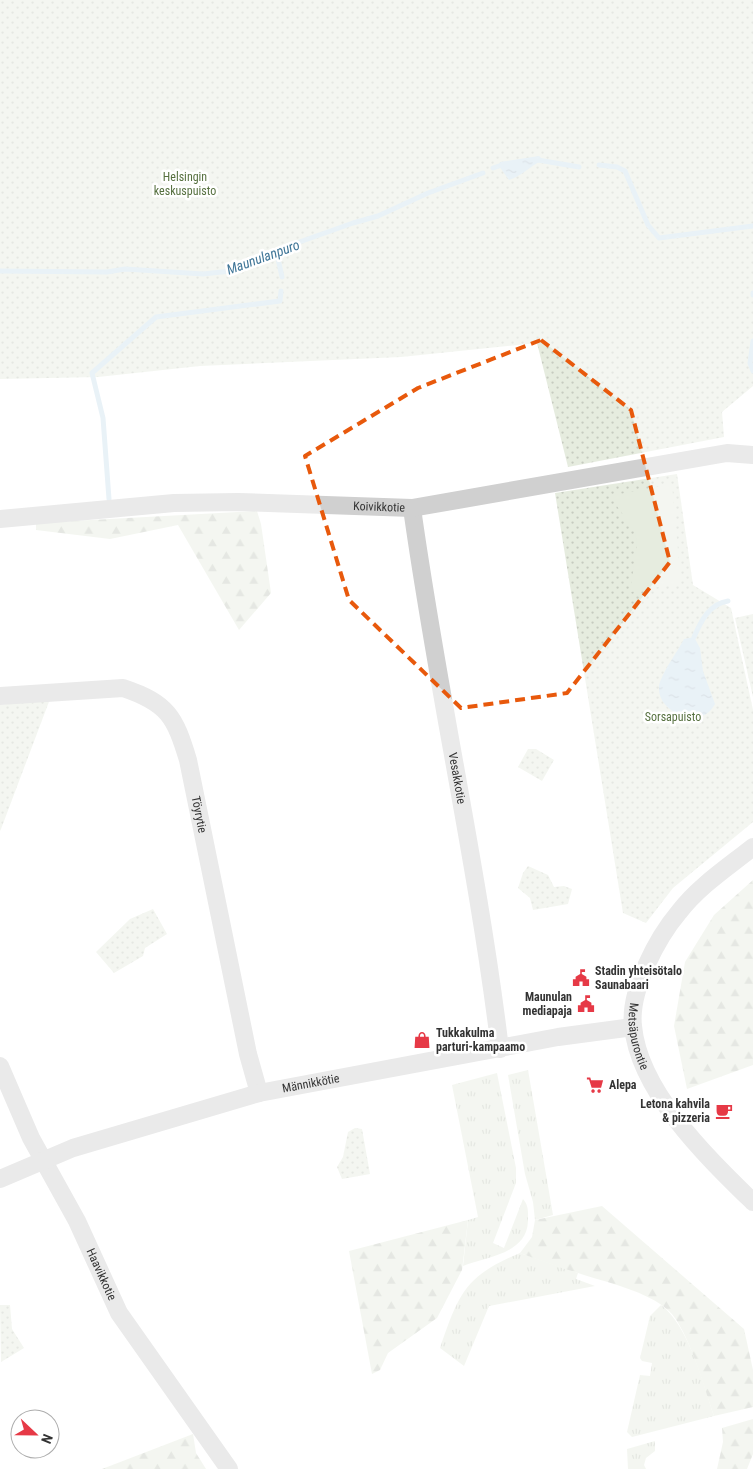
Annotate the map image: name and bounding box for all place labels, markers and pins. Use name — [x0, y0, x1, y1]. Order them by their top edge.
place label: Stadin yhteisötalo Saunabaari — [595, 964, 682, 992]
public building icon: Stadin yhteisötalo Saunabaari — [571, 968, 591, 988]
place label: Maunulan mediapaja — [523, 990, 572, 1018]
public building icon: Maunulan mediapaja — [576, 994, 596, 1014]
place label: Tukkakulma parturi-kampaamo — [436, 1026, 525, 1054]
shop icon: Tukkakulma parturi-kampaamo — [412, 1030, 432, 1050]
supermarket icon: Alepa — [585, 1075, 605, 1095]
place label: Alepa — [609, 1078, 637, 1092]
place label: Letona kahvila & pizzeria — [640, 1097, 710, 1125]
cafe icon: Letona kahvila & pizzeria — [714, 1101, 734, 1121]

